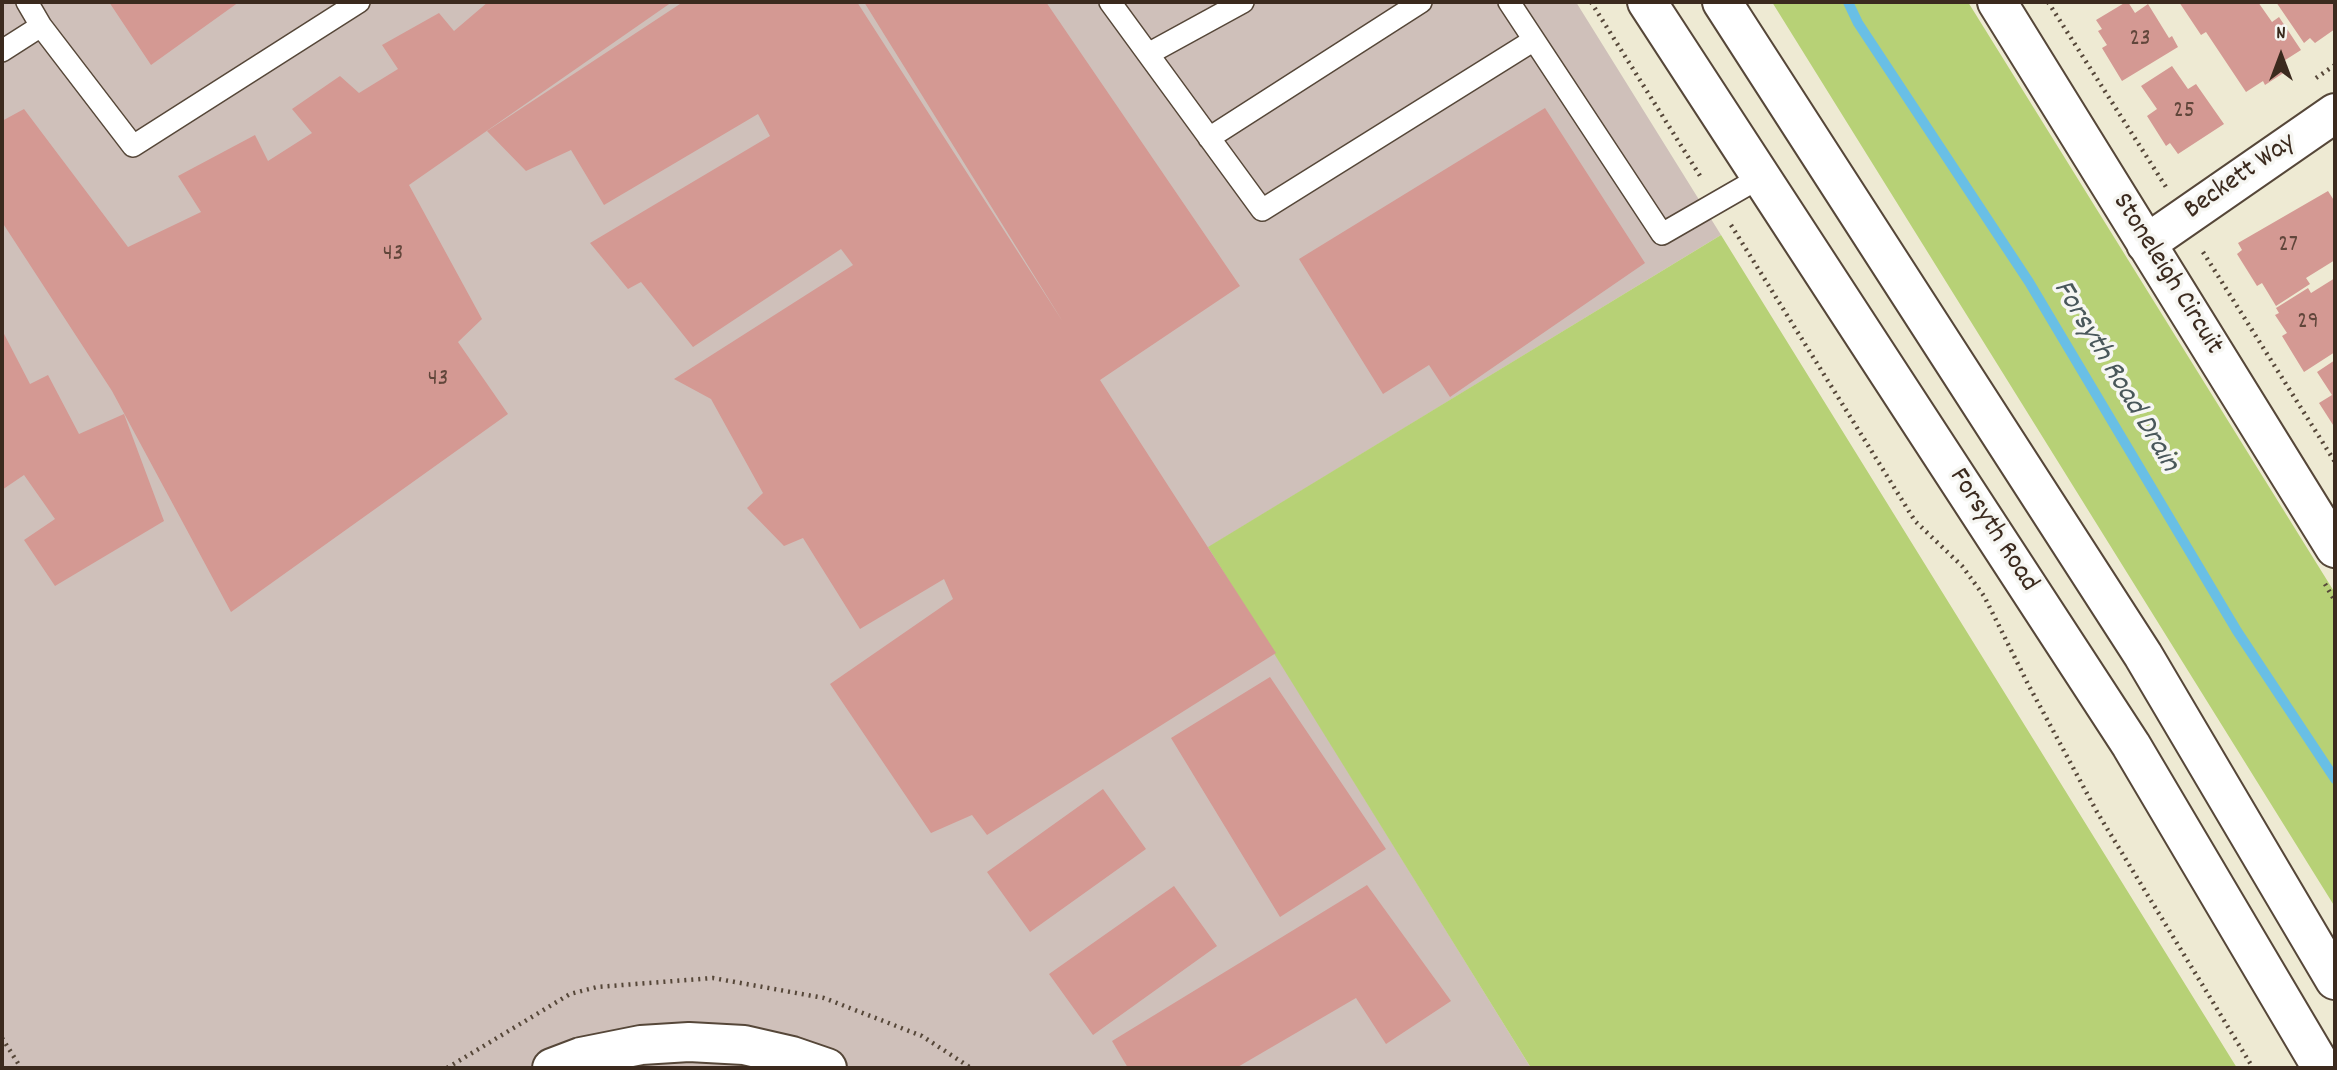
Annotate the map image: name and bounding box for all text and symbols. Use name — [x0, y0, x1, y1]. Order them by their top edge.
north arrow — [2246, 21, 2316, 91]
text: N — [2276, 21, 2286, 48]
house number: 23 — [2129, 27, 2151, 55]
house number: 25 — [2173, 99, 2195, 127]
street label: Beckett Way — [2179, 127, 2303, 229]
street label: Stoneleigh Circuit — [2103, 188, 2229, 362]
house number: 27 — [2278, 233, 2298, 261]
house number: 43 — [383, 242, 403, 270]
water label: Forsyth Road Drain — [2043, 275, 2185, 479]
house number: 29 — [2297, 310, 2319, 338]
house number: 43 — [428, 367, 448, 395]
street label: Forsyth Road — [1940, 463, 2044, 599]

